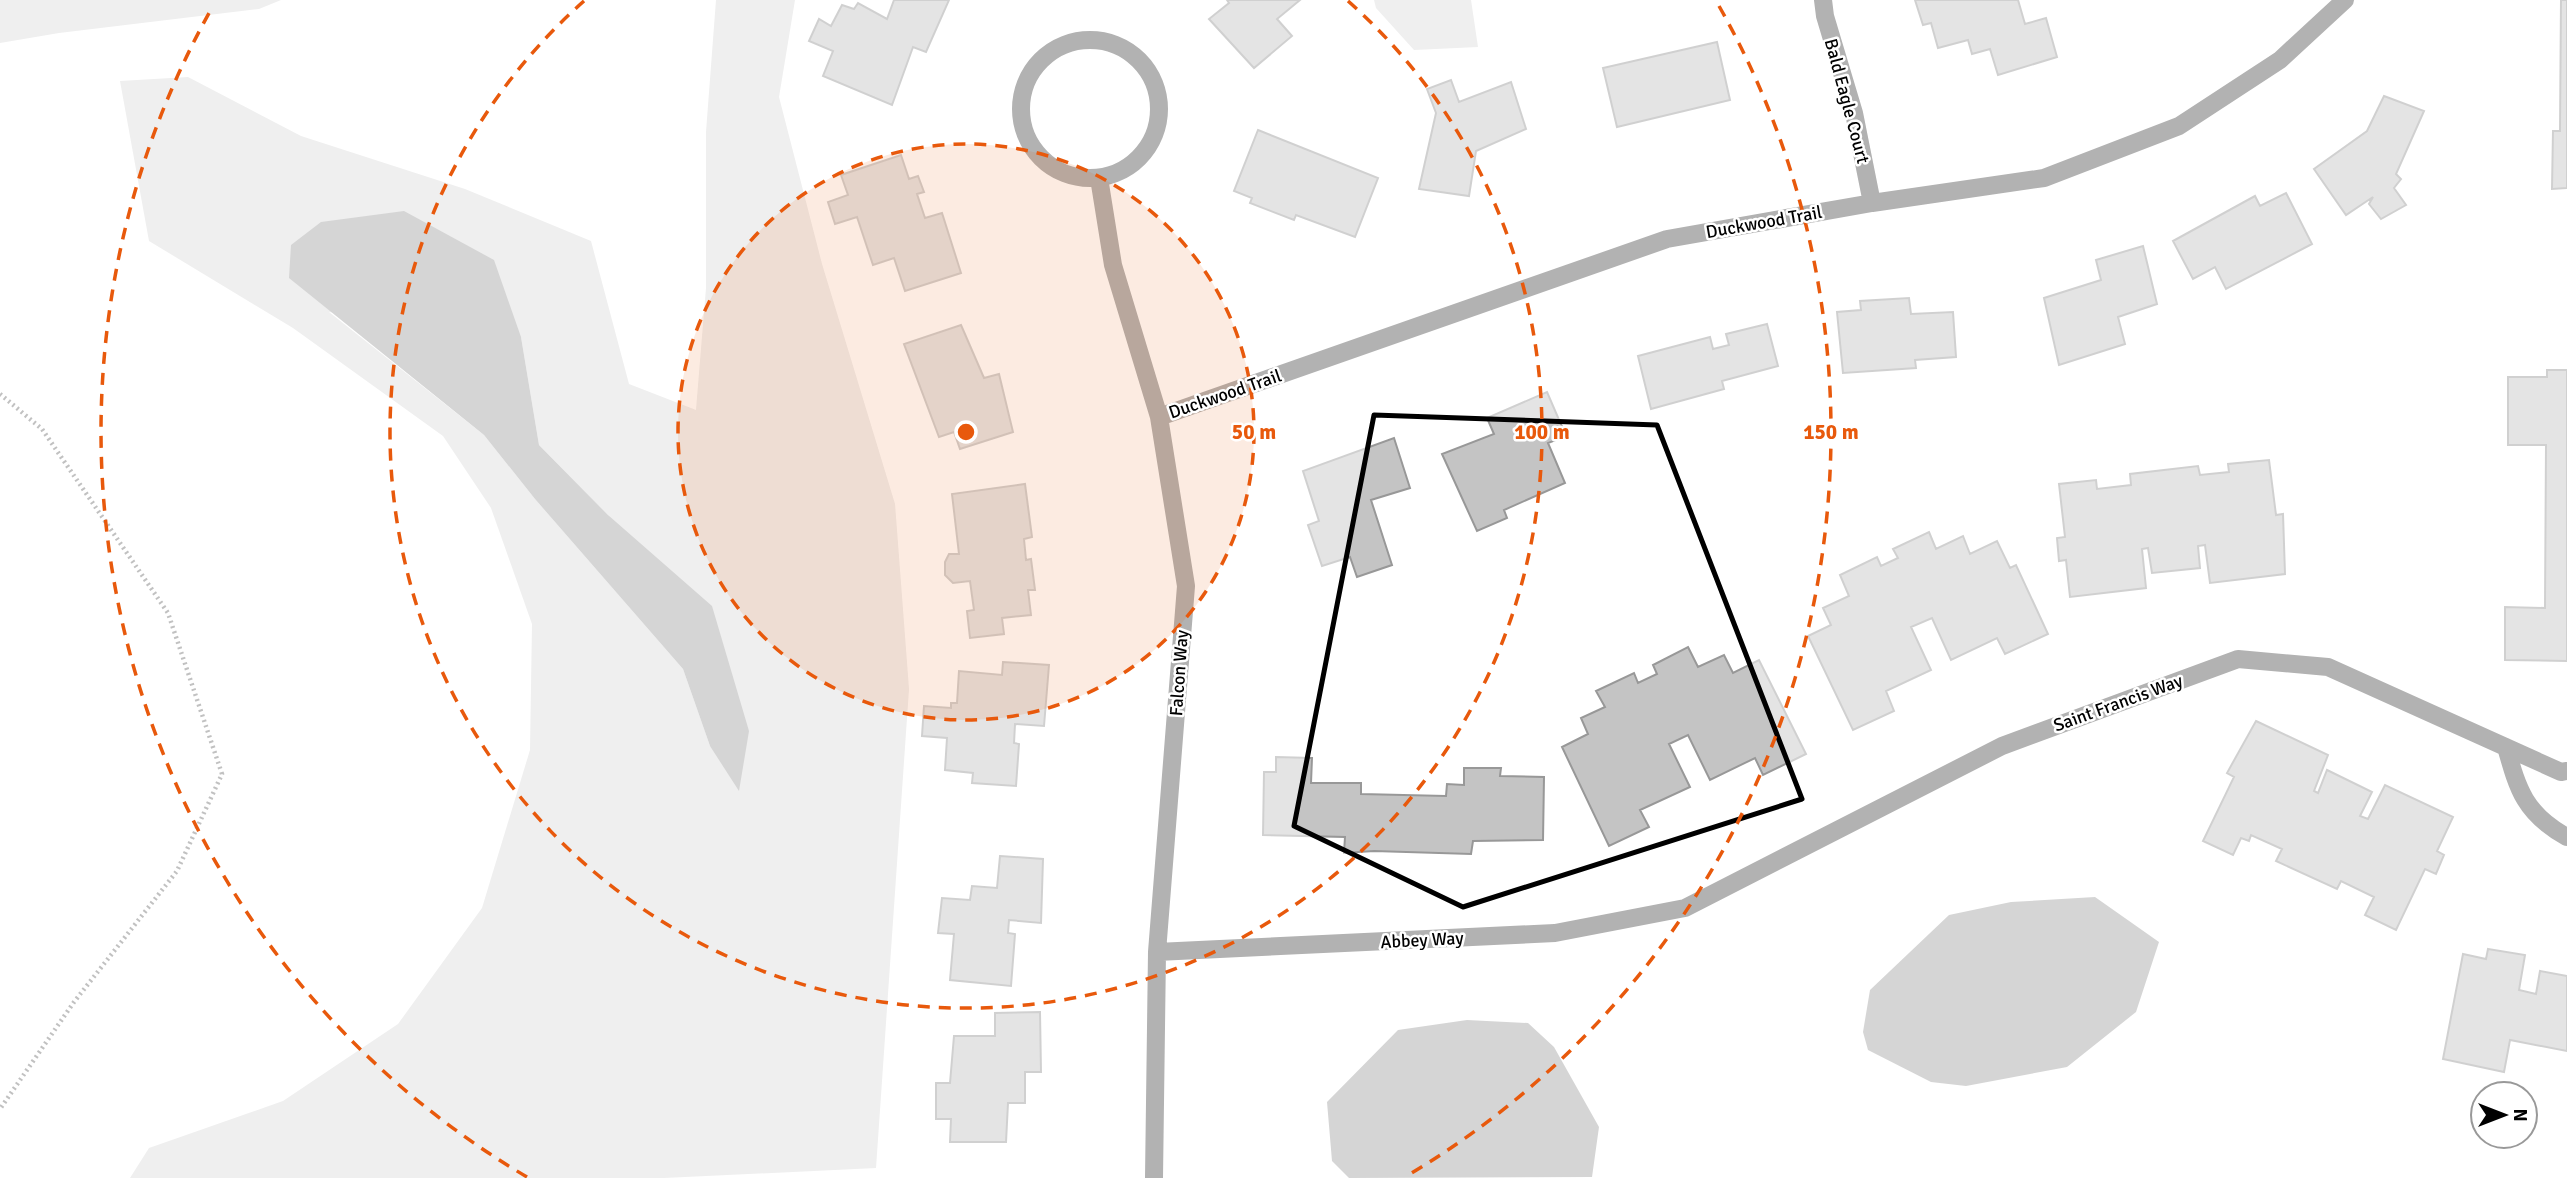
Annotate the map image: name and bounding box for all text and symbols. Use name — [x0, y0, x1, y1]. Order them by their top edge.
street label: Bald Eagle Court — [1820, 36, 1874, 166]
street label: Duckwood Trail — [1704, 201, 1824, 243]
street label: Duckwood Trail — [1166, 364, 1284, 424]
text: 50 m — [1232, 419, 1276, 445]
text: 100 m — [1514, 419, 1570, 445]
text: 150 m — [1803, 419, 1859, 445]
centre of rings — [954, 420, 978, 444]
street label: Falcon Way — [1165, 629, 1193, 717]
street label: Saint Francis Way — [2050, 669, 2186, 737]
street label: Abbey Way — [1380, 927, 1465, 953]
north arrow — [2469, 1080, 2539, 1150]
text: N — [2508, 1108, 2532, 1122]

